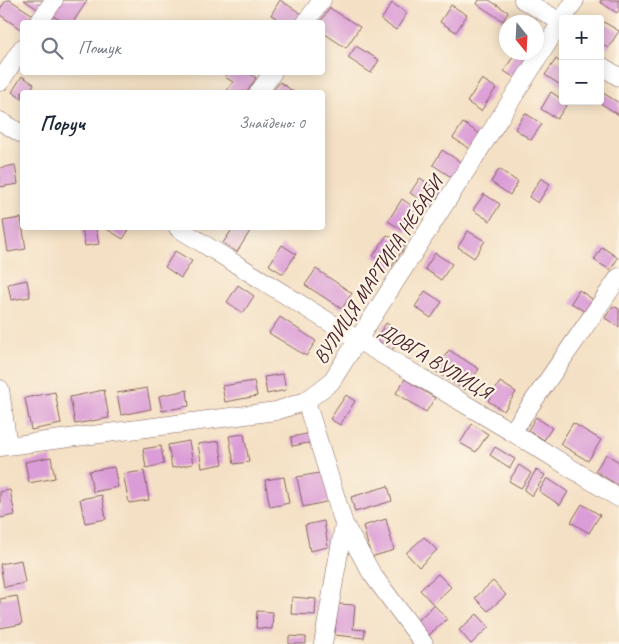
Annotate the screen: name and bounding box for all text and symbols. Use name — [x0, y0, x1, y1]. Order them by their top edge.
north arrow — [499, 15, 544, 60]
map controls — [559, 15, 604, 105]
button: + — [559, 15, 604, 60]
search box — [20, 20, 325, 75]
icon: search — [38, 34, 66, 62]
text: Пошук — [78, 36, 120, 60]
button: − — [559, 60, 604, 105]
text: Поруч — [40, 110, 85, 136]
text: Знайдено: 0 — [239, 113, 305, 133]
street label: ВУЛИЦЯ МАРТИНА НЕБАБИ — [308, 169, 450, 369]
street label: ДОВГА ВУЛИЦЯ — [374, 318, 498, 406]

